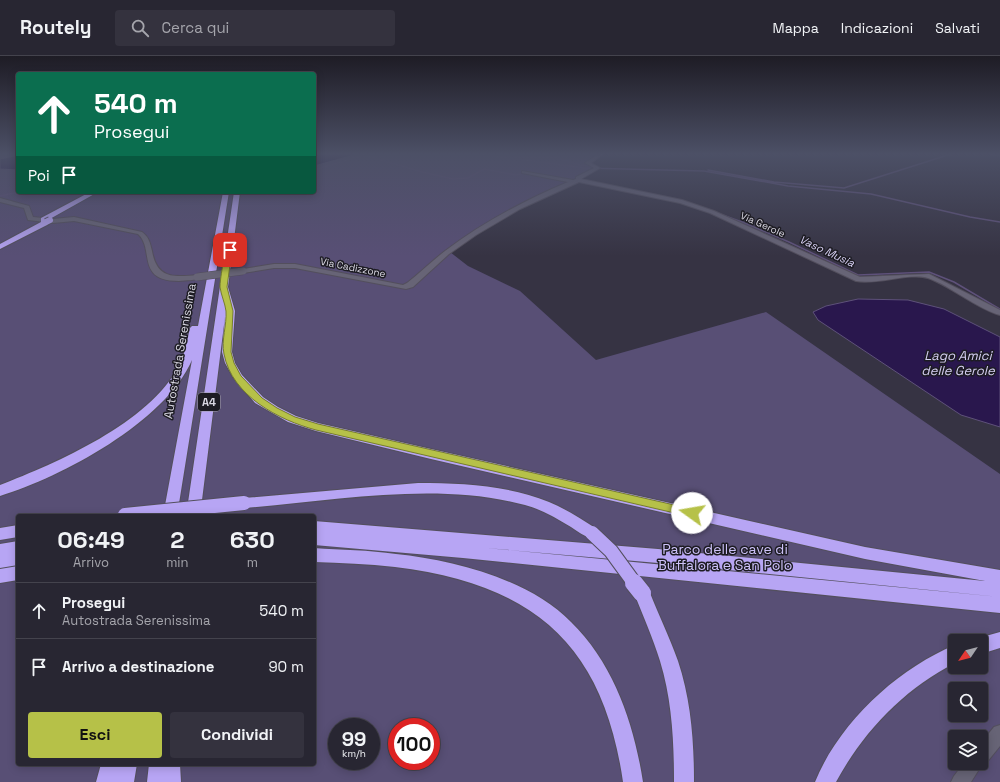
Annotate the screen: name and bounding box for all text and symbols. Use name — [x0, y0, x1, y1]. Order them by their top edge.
search box — [115, 10, 395, 46]
text: Routely — [20, 15, 91, 40]
icon: search — [129, 17, 151, 39]
text: Cerca qui — [161, 18, 229, 37]
text: Mappa — [773, 19, 819, 37]
text: Indicazioni — [841, 19, 913, 37]
text: Salvati — [935, 19, 980, 37]
text: 540 m — [94, 85, 178, 121]
icon: ahead — [28, 88, 80, 140]
text: Prosegui — [94, 120, 170, 143]
icon: arrive — [58, 164, 80, 186]
text: Poi — [28, 166, 50, 185]
street label: Via Gerole — [738, 209, 787, 240]
water label: Vaso Musia — [797, 232, 857, 270]
pin — [213, 233, 247, 267]
icon: arrive — [219, 239, 241, 261]
street label: Via Cadizzone — [319, 255, 387, 280]
street label: Autostrada Serenissima — [160, 282, 200, 420]
water label: Lago Amici delle Gerole — [921, 347, 996, 379]
road number: A4 — [198, 393, 220, 411]
position arrow — [671, 492, 713, 534]
text: 06:49 — [57, 524, 125, 555]
text: 2 — [170, 524, 184, 555]
text: 630 — [230, 524, 275, 555]
park label: Parco delle cave di Buffalora e San Polo — [658, 540, 792, 574]
text: Arrivo — [73, 554, 109, 571]
text: min — [166, 554, 188, 571]
text: m — [247, 554, 258, 571]
text: Prosegui — [62, 593, 125, 612]
icon: ahead — [28, 600, 50, 622]
text: 540 m — [259, 601, 304, 620]
text: Autostrada Serenissima — [62, 612, 211, 629]
north arrow — [948, 634, 988, 674]
map controls — [948, 634, 988, 770]
icon: arrive — [28, 656, 50, 678]
text: Arrivo a destinazione — [62, 657, 214, 676]
text: 90 m — [268, 657, 304, 676]
button: search — [948, 682, 988, 722]
button: Esci — [28, 712, 162, 758]
button: Condividi — [170, 712, 304, 758]
speed limit sign: 100 — [388, 718, 440, 770]
text: 99 — [342, 726, 366, 752]
button: layers — [948, 730, 988, 770]
text: km/h — [342, 747, 366, 760]

